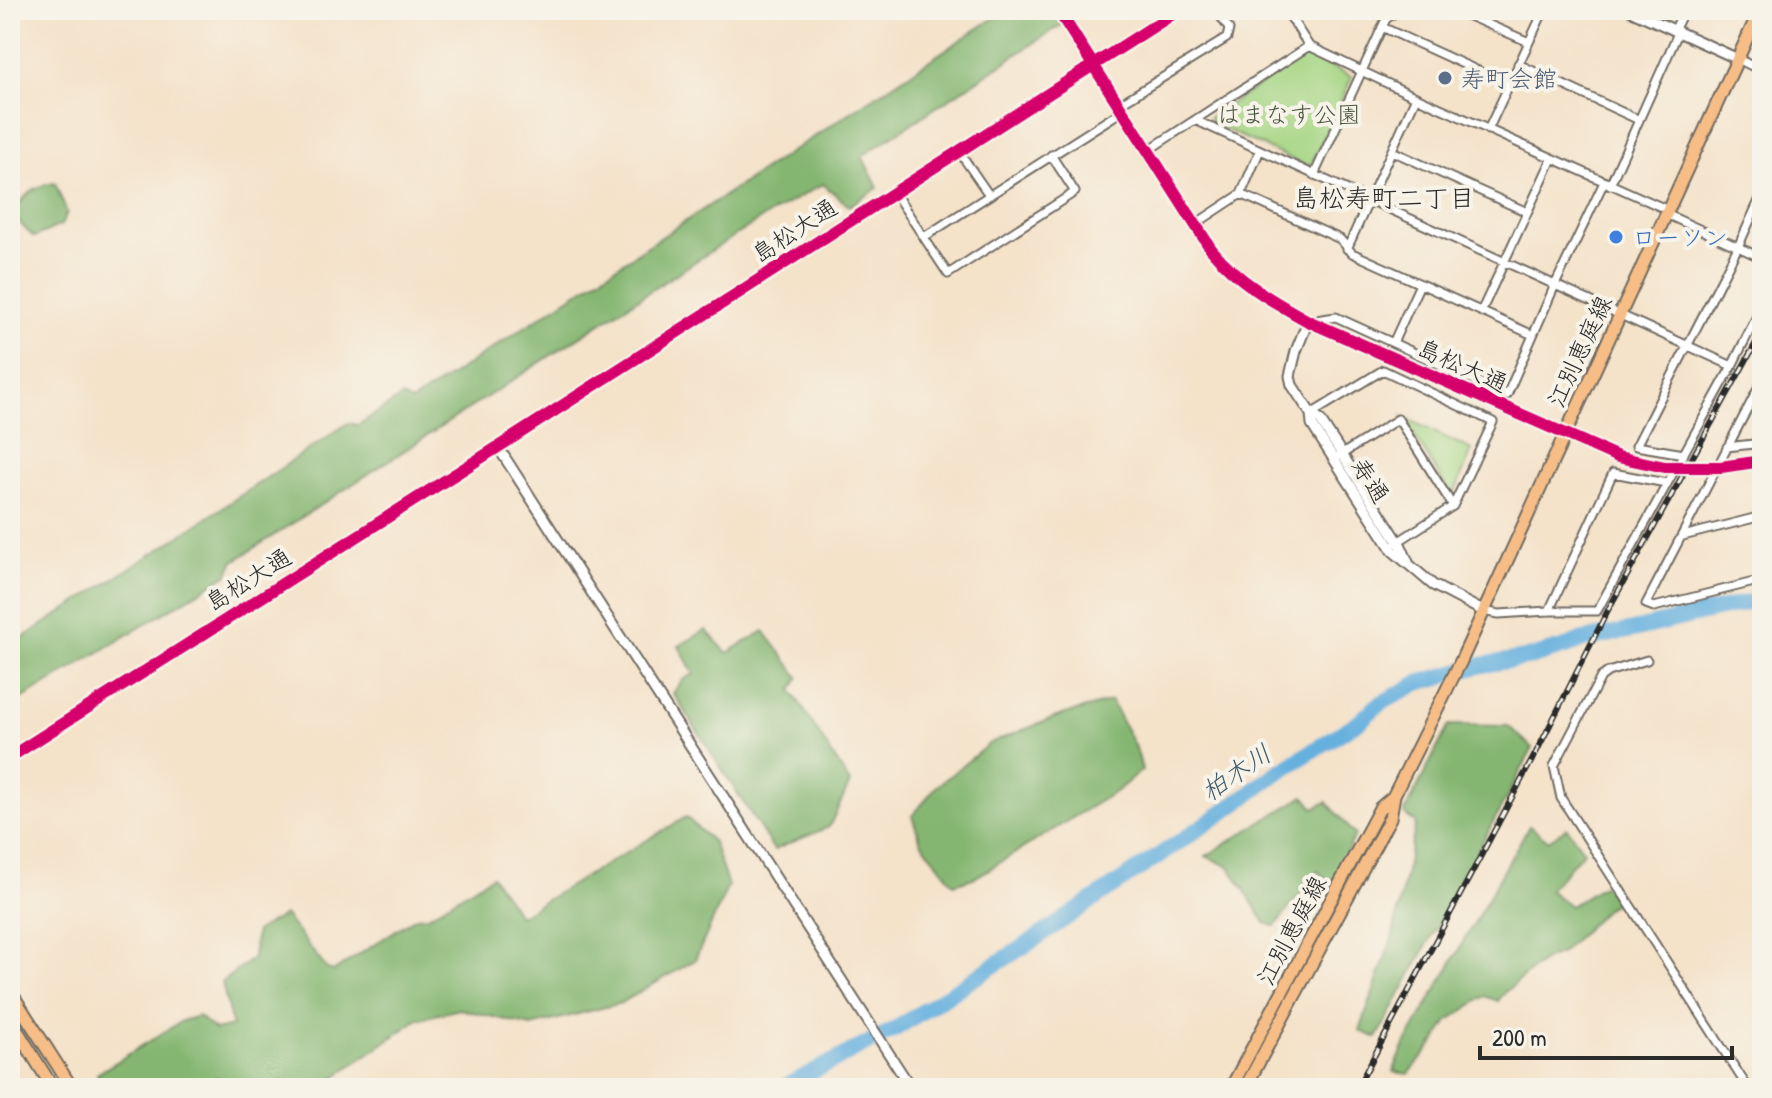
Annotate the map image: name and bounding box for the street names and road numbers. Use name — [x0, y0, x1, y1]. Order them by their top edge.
street label: 島松大通 — [745, 190, 843, 270]
street label: 江別恵庭線 — [1539, 290, 1619, 412]
street label: 島松大通 — [1413, 331, 1513, 399]
street label: 寿通 — [1345, 451, 1397, 509]
street label: 島松大通 — [199, 540, 297, 618]
street label: 江別恵庭線 — [1249, 870, 1333, 990]

